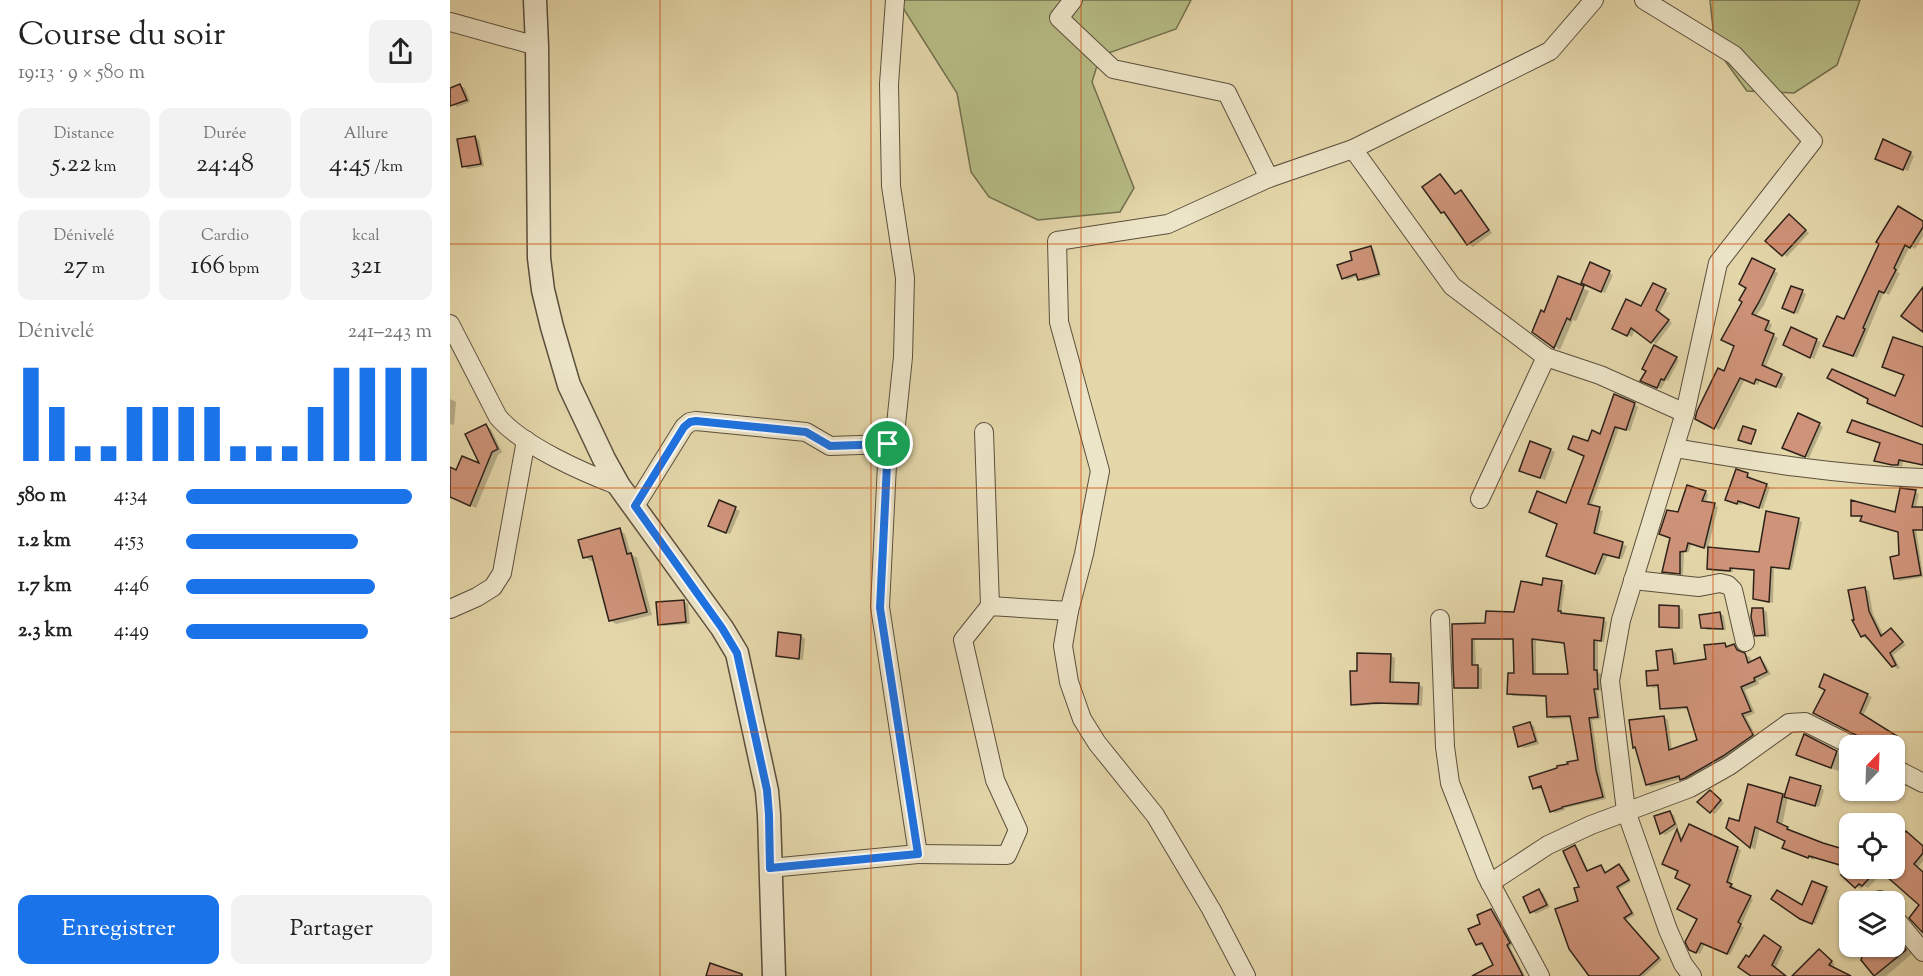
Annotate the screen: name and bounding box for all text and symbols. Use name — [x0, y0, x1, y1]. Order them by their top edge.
text: Course du soir — [18, 12, 225, 60]
button: share — [369, 20, 432, 83]
text: 19:13 · 9 × 580 m — [18, 59, 145, 88]
text: Distance — [54, 123, 114, 146]
text: Durée — [204, 123, 246, 146]
text: Allure — [344, 123, 388, 146]
text: 5.22 — [51, 146, 91, 183]
text: 24:48 — [196, 146, 254, 183]
text: 4:45 — [329, 146, 371, 183]
text: km — [91, 156, 117, 179]
text: /km — [371, 156, 403, 179]
text: Dénivelé — [53, 225, 115, 248]
text: Cardio — [201, 225, 249, 248]
text: kcal — [352, 225, 380, 248]
text: 27 — [63, 248, 88, 285]
text: 166 — [191, 248, 225, 285]
text: 321 — [350, 248, 382, 285]
text: m — [88, 258, 105, 281]
text: bpm — [225, 258, 259, 281]
text: Dénivelé — [18, 318, 94, 347]
text: 241–243 m — [348, 318, 432, 347]
pin — [862, 418, 913, 469]
icon: arrive — [871, 427, 904, 460]
text: 580 m — [18, 482, 66, 511]
text: 4:34 — [114, 482, 147, 511]
text: 1.2 km — [18, 527, 71, 556]
text: 4:53 — [114, 527, 144, 556]
text: 1.7 km — [18, 572, 72, 601]
text: 4:46 — [114, 572, 149, 601]
text: 2.3 km — [18, 617, 72, 646]
text: 4:49 — [114, 617, 149, 646]
north arrow — [1839, 735, 1905, 801]
map controls — [1839, 735, 1905, 957]
button: locate — [1839, 813, 1905, 879]
button: layers — [1839, 891, 1905, 957]
button: Enregistrer — [18, 895, 219, 964]
button: Partager — [231, 895, 432, 964]

